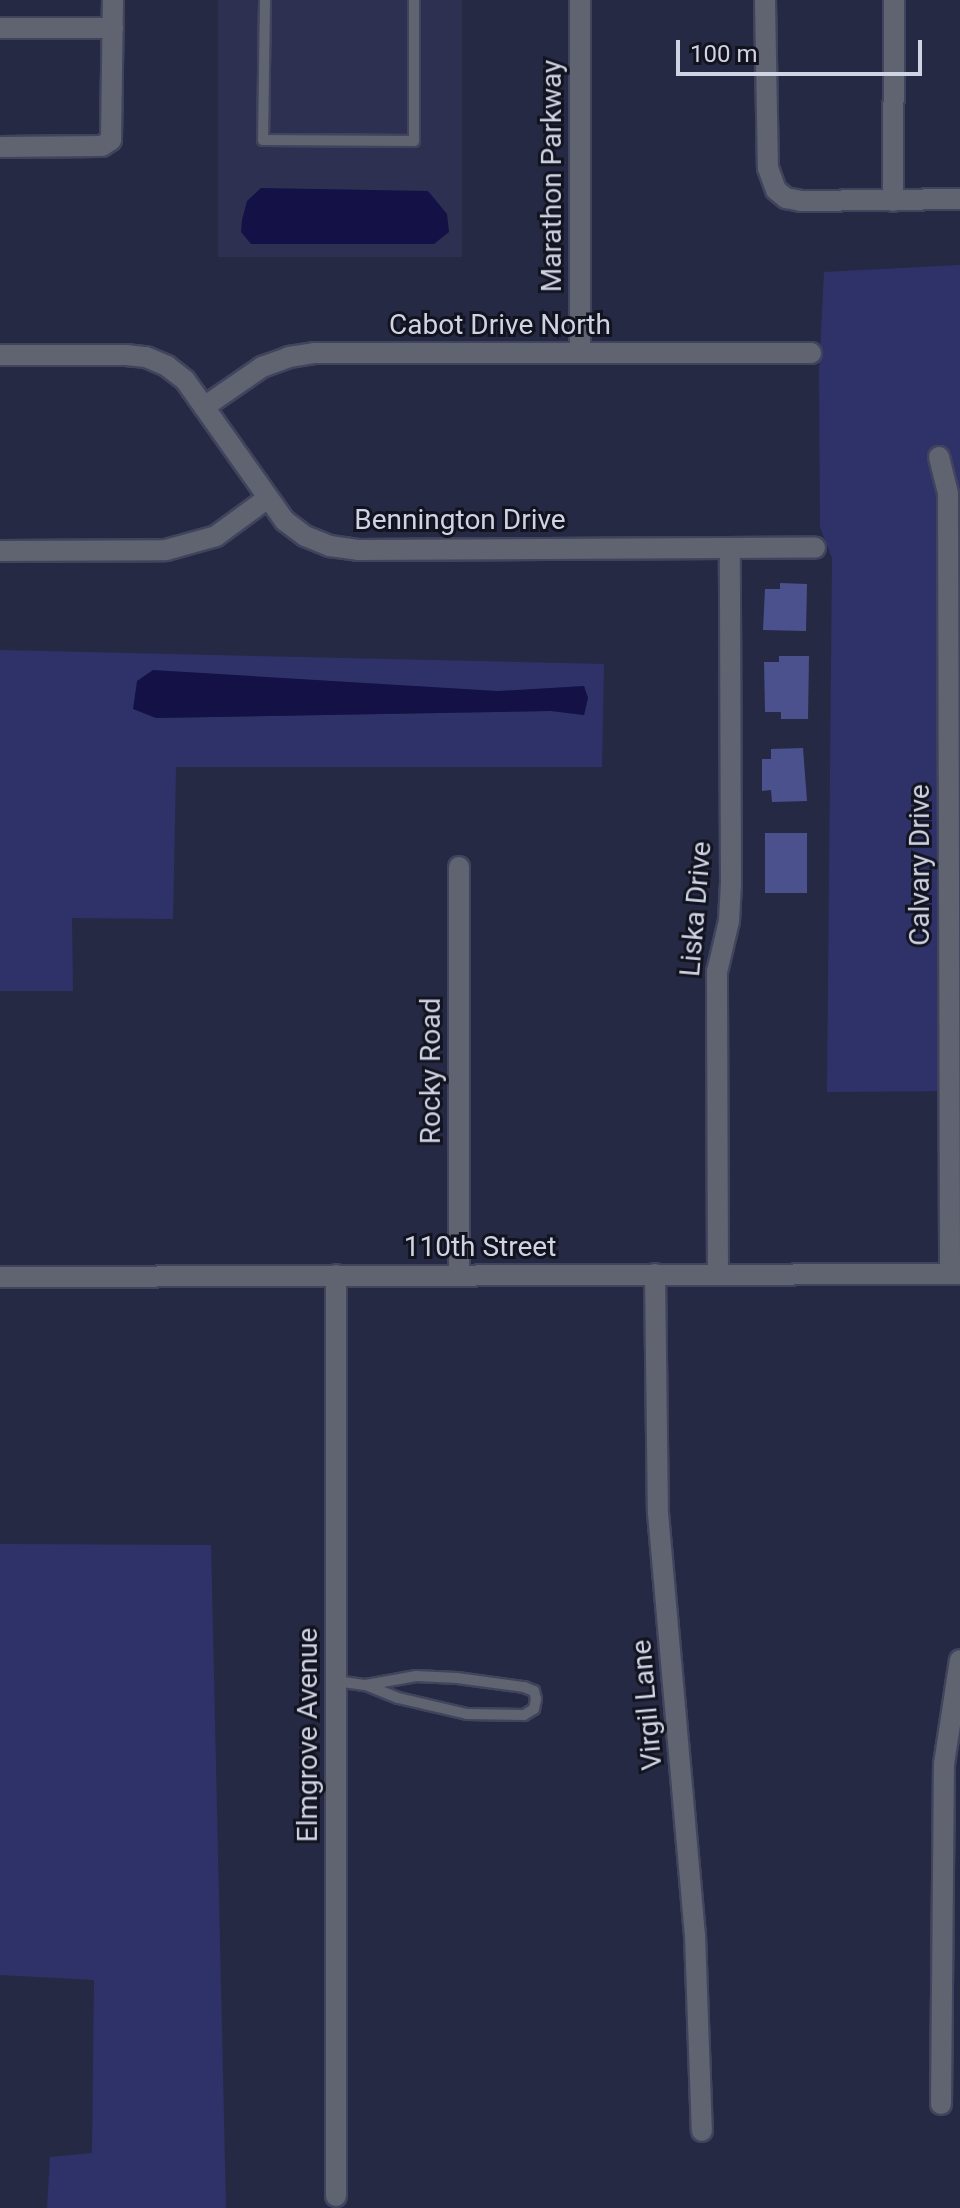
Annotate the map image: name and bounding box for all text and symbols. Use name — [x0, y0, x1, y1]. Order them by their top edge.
scale bar — [680, 24, 926, 74]
text: 100 m — [690, 40, 757, 68]
street label: Marathon Parkway — [535, 60, 569, 292]
street label: Cabot Drive North — [389, 308, 611, 342]
street label: Bennington Drive — [354, 503, 566, 537]
street label: Calvary Drive — [903, 784, 937, 946]
street label: Liska Drive — [673, 840, 719, 978]
street label: Rocky Road — [414, 998, 448, 1144]
street label: 110th Street — [404, 1230, 556, 1264]
street label: Elmgrove Avenue — [291, 1628, 325, 1842]
street label: Virgil Lane — [625, 1638, 669, 1772]

